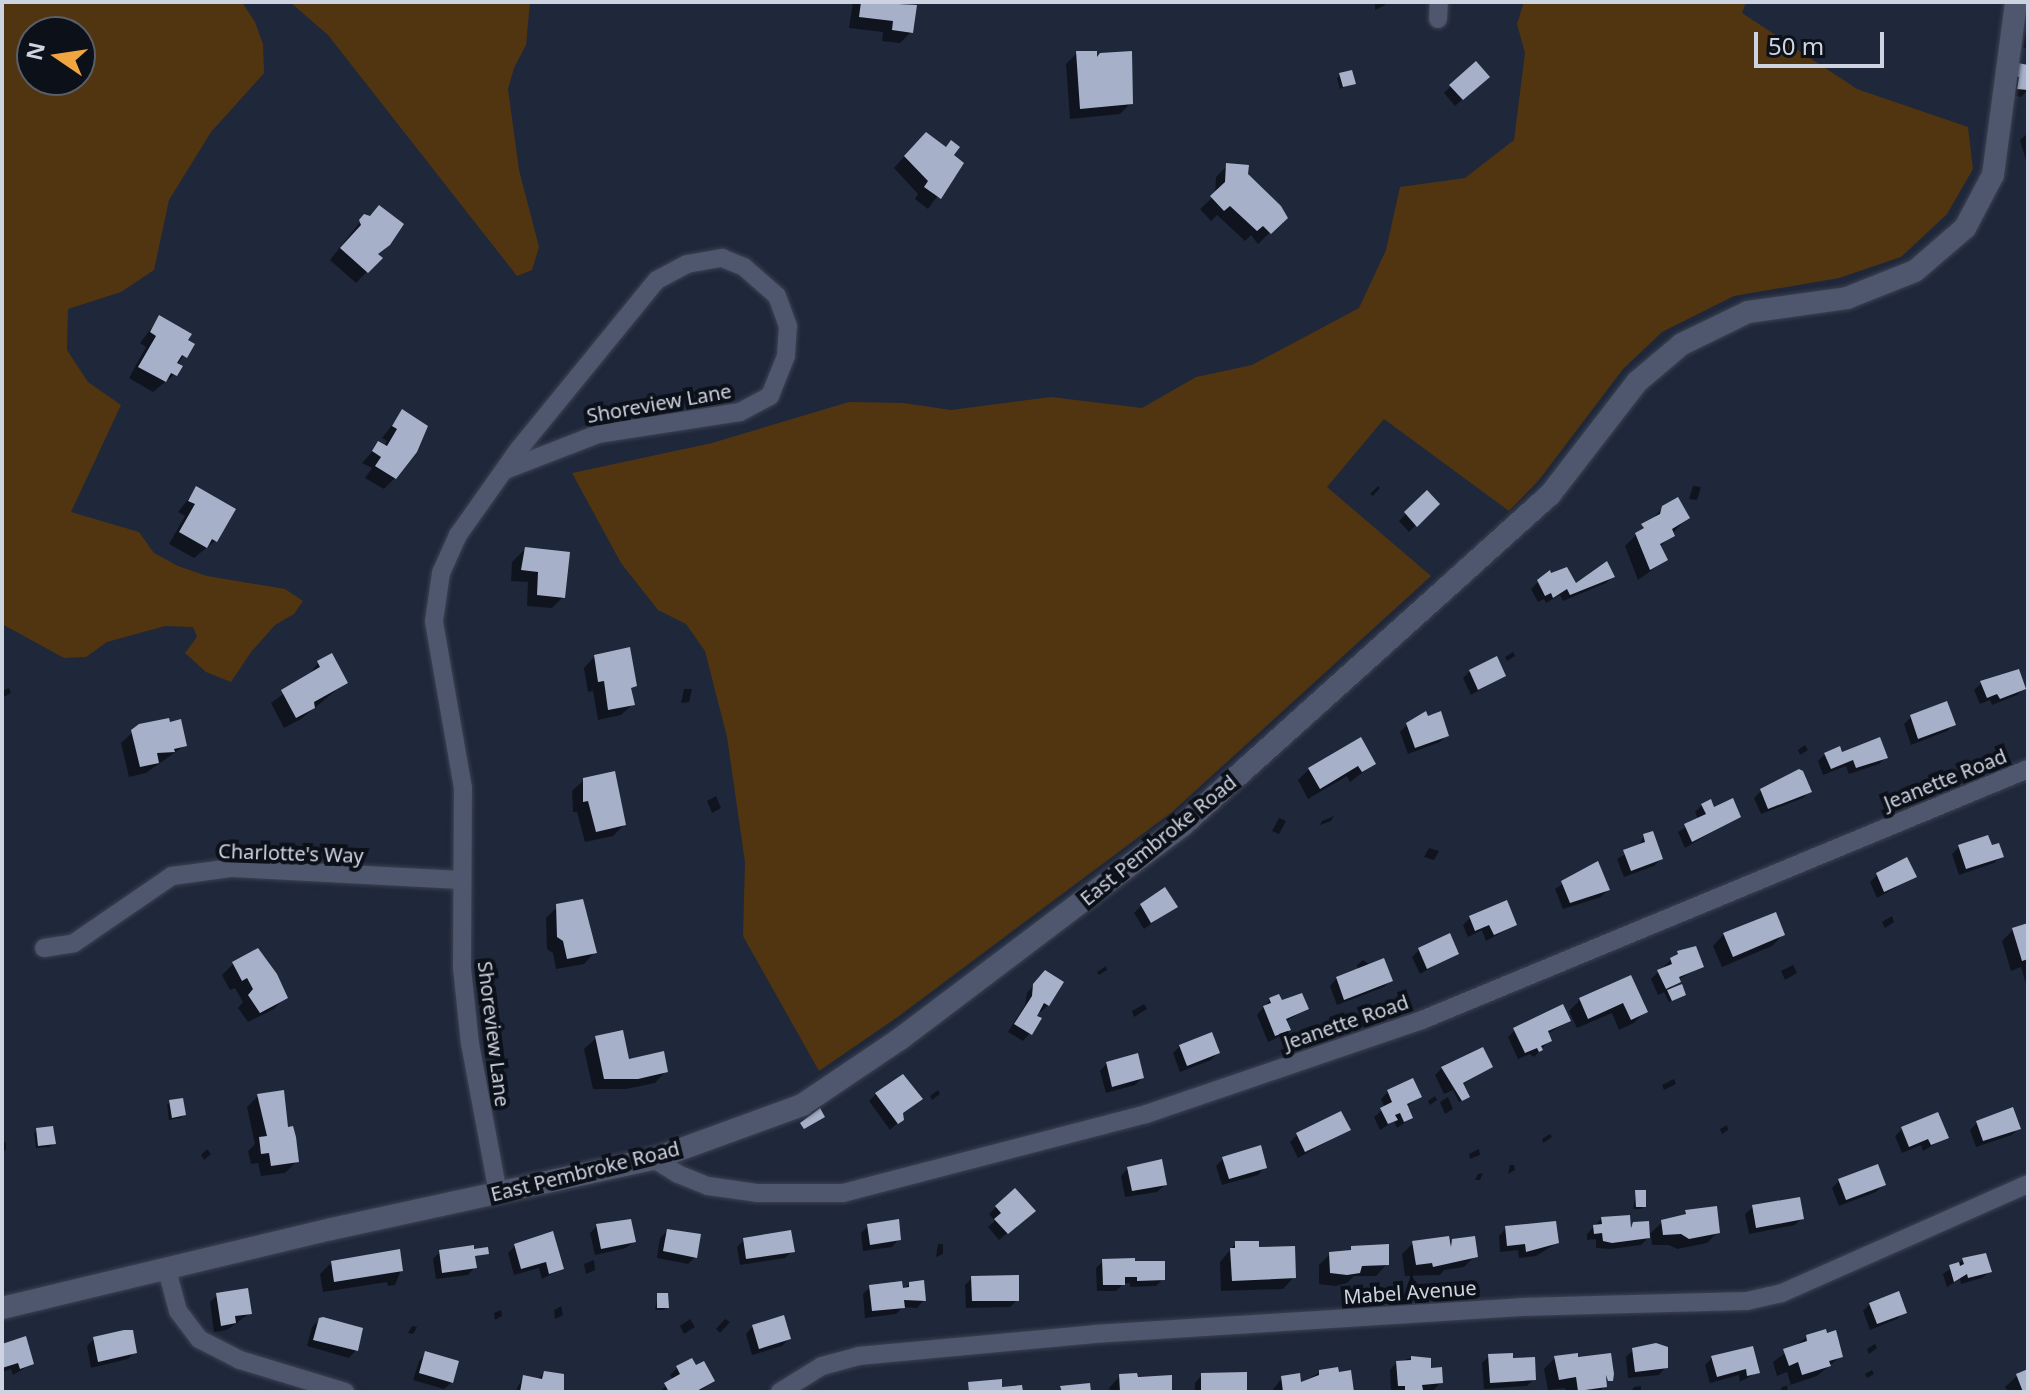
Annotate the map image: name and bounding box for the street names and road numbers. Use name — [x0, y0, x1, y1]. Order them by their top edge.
street label: Shoreview Lane — [585, 378, 733, 428]
street label: Jeanette Road — [1880, 743, 2010, 815]
street label: East Pembroke Road — [1075, 770, 1241, 910]
street label: Charlotte's Way — [218, 838, 364, 868]
street label: Shoreview Lane — [473, 960, 515, 1108]
street label: Jeanette Road — [1280, 989, 1412, 1055]
street label: East Pembroke Road — [488, 1136, 682, 1206]
street label: Mabel Avenue — [1343, 1275, 1477, 1309]

